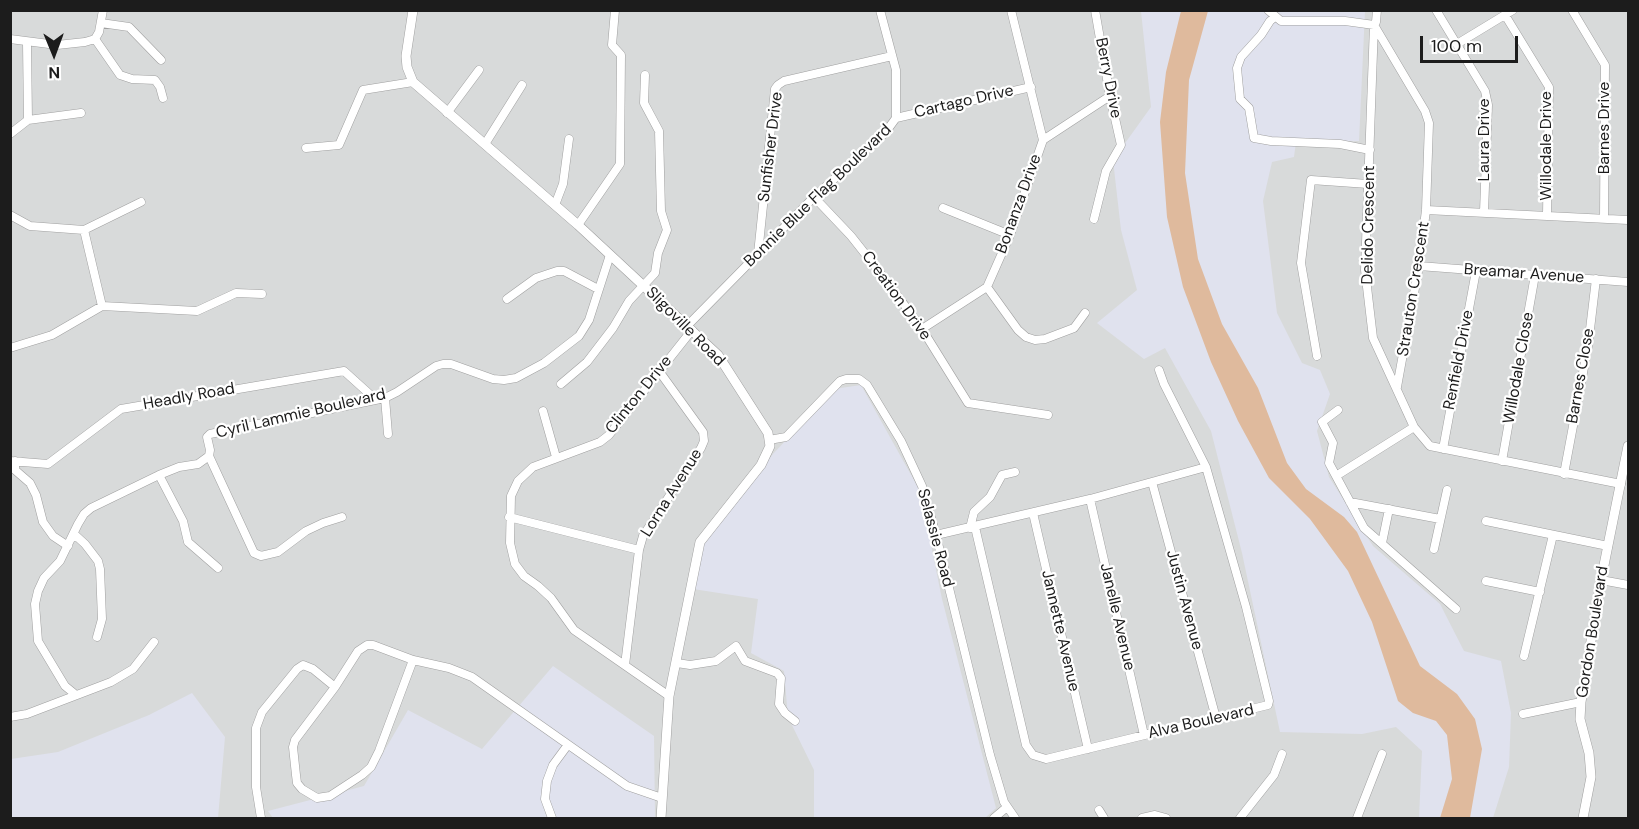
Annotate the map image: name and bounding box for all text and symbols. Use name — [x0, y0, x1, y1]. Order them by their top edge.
north arrow — [24, 24, 84, 84]
scale bar — [1423, 24, 1520, 62]
text: 100 m — [1431, 34, 1482, 58]
street label: Berry Drive — [1091, 36, 1125, 120]
text: N — [48, 62, 60, 83]
street label: Cartago Drive — [912, 81, 1016, 123]
street label: Barnes Drive — [1595, 82, 1615, 174]
street label: Sunfisher Drive — [755, 91, 787, 203]
street label: Willodale Drive — [1537, 91, 1557, 201]
street label: Laura Drive — [1475, 98, 1495, 182]
street label: Bonnie Blue Flag Boulevard — [740, 121, 896, 271]
street label: Bonanza Drive — [992, 152, 1046, 256]
street label: Delido Crescent — [1358, 165, 1380, 285]
street label: Strauton Crescent — [1394, 220, 1434, 358]
street label: Creation Drive — [857, 248, 935, 344]
street label: Breamar Avenue — [1463, 260, 1585, 288]
street label: Sligoville Road — [641, 283, 729, 371]
street label: Renfield Drive — [1440, 309, 1478, 411]
street label: Willodale Close — [1500, 311, 1538, 425]
street label: Barnes Close — [1563, 327, 1599, 425]
street label: Clinton Drive — [602, 352, 676, 438]
street label: Headly Road — [142, 379, 236, 415]
street label: Cyril Lammie Boulevard — [214, 385, 388, 443]
street label: Lorna Avenue — [637, 446, 707, 540]
street label: Selassie Road — [913, 487, 957, 589]
street label: Justin Avenue — [1161, 548, 1207, 652]
street label: Janelle Avenue — [1095, 561, 1139, 673]
street label: Gordon Boulevard — [1573, 565, 1613, 699]
street label: Jannette Avenue — [1037, 568, 1083, 694]
street label: Alva Boulevard — [1146, 700, 1256, 744]

